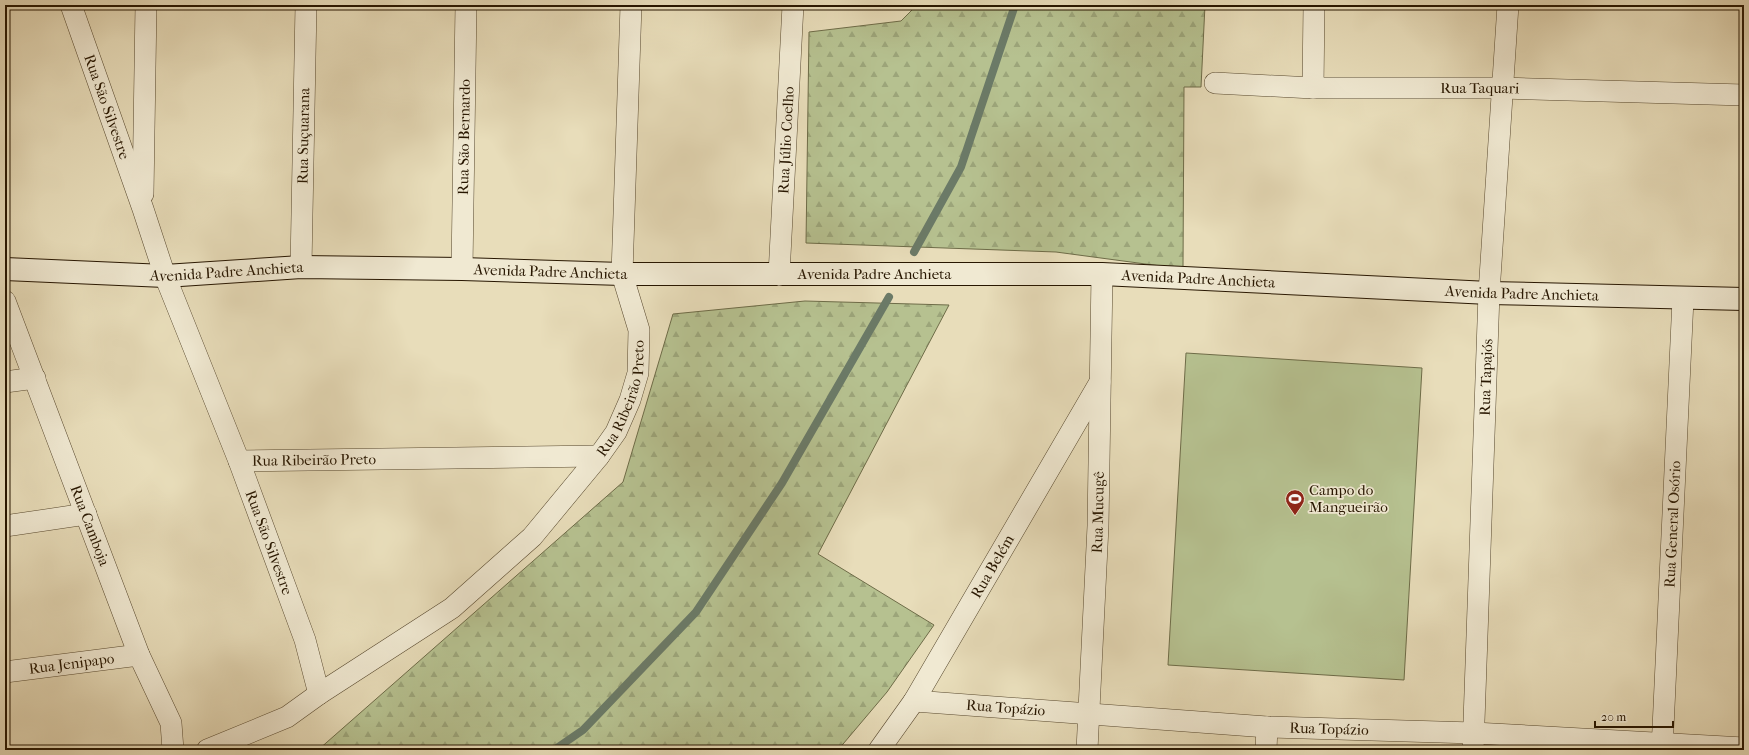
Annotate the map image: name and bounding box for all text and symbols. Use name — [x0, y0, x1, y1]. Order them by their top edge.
street label: Rua São Silvestre — [80, 52, 134, 162]
street label: Rua São Bernardo — [454, 78, 474, 195]
street label: Rua Taquari — [1440, 79, 1520, 98]
street label: Rua Júlio Coelho — [774, 86, 798, 194]
street label: Rua Suçuarana — [294, 87, 313, 184]
street label: Avenida Padre Anchieta — [149, 258, 305, 285]
street label: Avenida Padre Anchieta — [472, 260, 628, 283]
street label: Avenida Padre Anchieta — [797, 265, 952, 283]
street label: Avenida Padre Anchieta — [1120, 266, 1277, 292]
street label: Avenida Padre Anchieta — [1444, 282, 1600, 305]
street label: Rua Tapajós — [1476, 338, 1496, 416]
street label: Rua Ribeirão Preto — [592, 339, 648, 460]
street label: Rua Ribeirão Preto — [252, 450, 377, 470]
street label: Rua General Osório — [1661, 460, 1684, 588]
street label: Rua Mucugê — [1088, 471, 1108, 554]
place label: Campo do Mangueirão — [1309, 481, 1388, 516]
street label: Rua Camboja — [67, 483, 114, 569]
street label: Rua São Silvestre — [242, 488, 297, 598]
sports icon: Campo do Mangueirão — [1284, 488, 1306, 516]
street label: Rua Belém — [967, 531, 1018, 601]
street label: Rua Jenipapo — [28, 649, 116, 678]
street label: Rua Topázio — [966, 696, 1046, 720]
scale bar — [1595, 703, 1673, 729]
text: 20 m — [1601, 710, 1626, 724]
street label: Rua Topázio — [1289, 719, 1369, 739]

